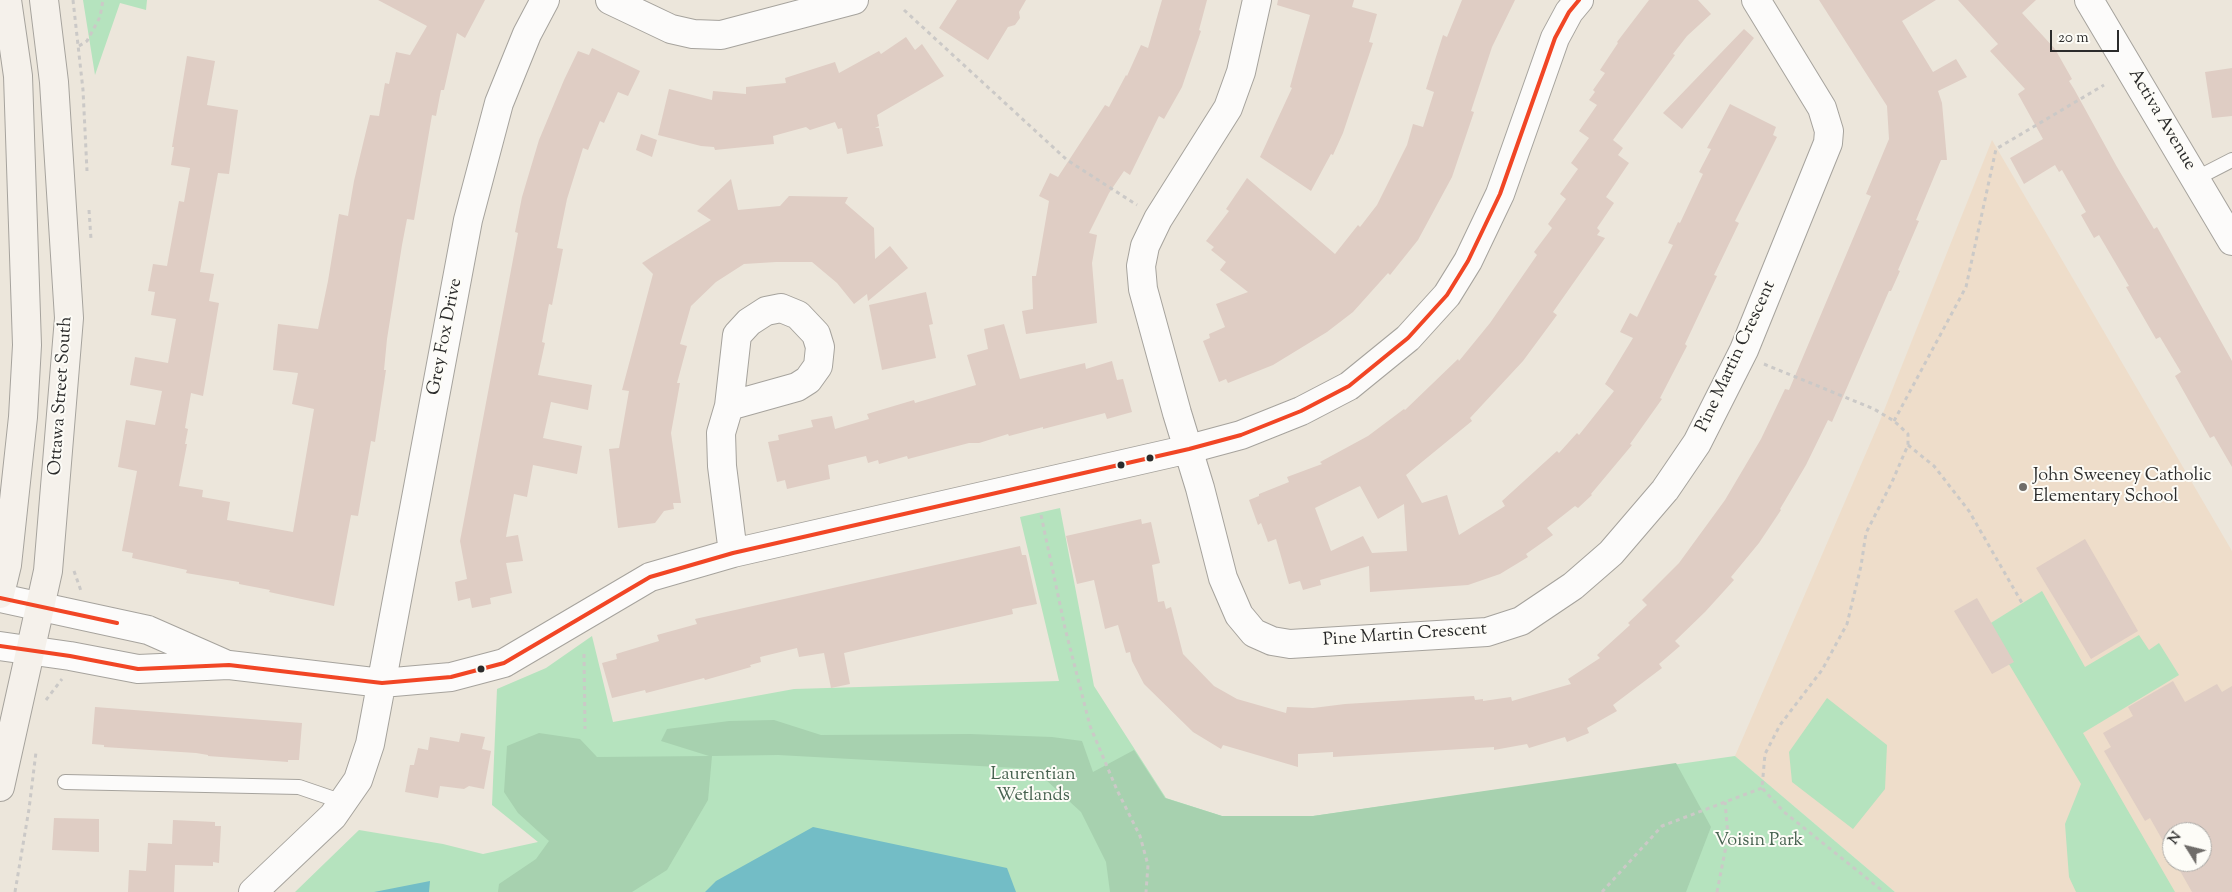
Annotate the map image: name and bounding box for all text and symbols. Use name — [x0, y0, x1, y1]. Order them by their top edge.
scale bar — [2052, 20, 2121, 52]
text: 20 m — [2058, 28, 2089, 49]
street label: Activa Avenue — [2122, 65, 2200, 175]
street label: Grey Fox Drive — [424, 277, 468, 397]
street label: Pine Martin Crescent — [1692, 278, 1782, 436]
street label: Ottawa Street South — [46, 316, 78, 476]
unlabelled marker — [1145, 453, 1155, 463]
unlabelled marker — [1116, 460, 1126, 470]
place label: John Sweeney Catholic Elementary School — [2033, 466, 2212, 508]
marker: John Sweeney Catholic Elementary School — [2017, 481, 2029, 493]
street label: Pine Martin Crescent — [1322, 619, 1488, 653]
unlabelled marker — [476, 664, 486, 674]
park label: Laurentian Wetlands — [990, 765, 1076, 808]
north arrow — [2162, 822, 2212, 872]
text: N — [2164, 828, 2187, 849]
park label: Voisin Park — [1715, 831, 1803, 853]

